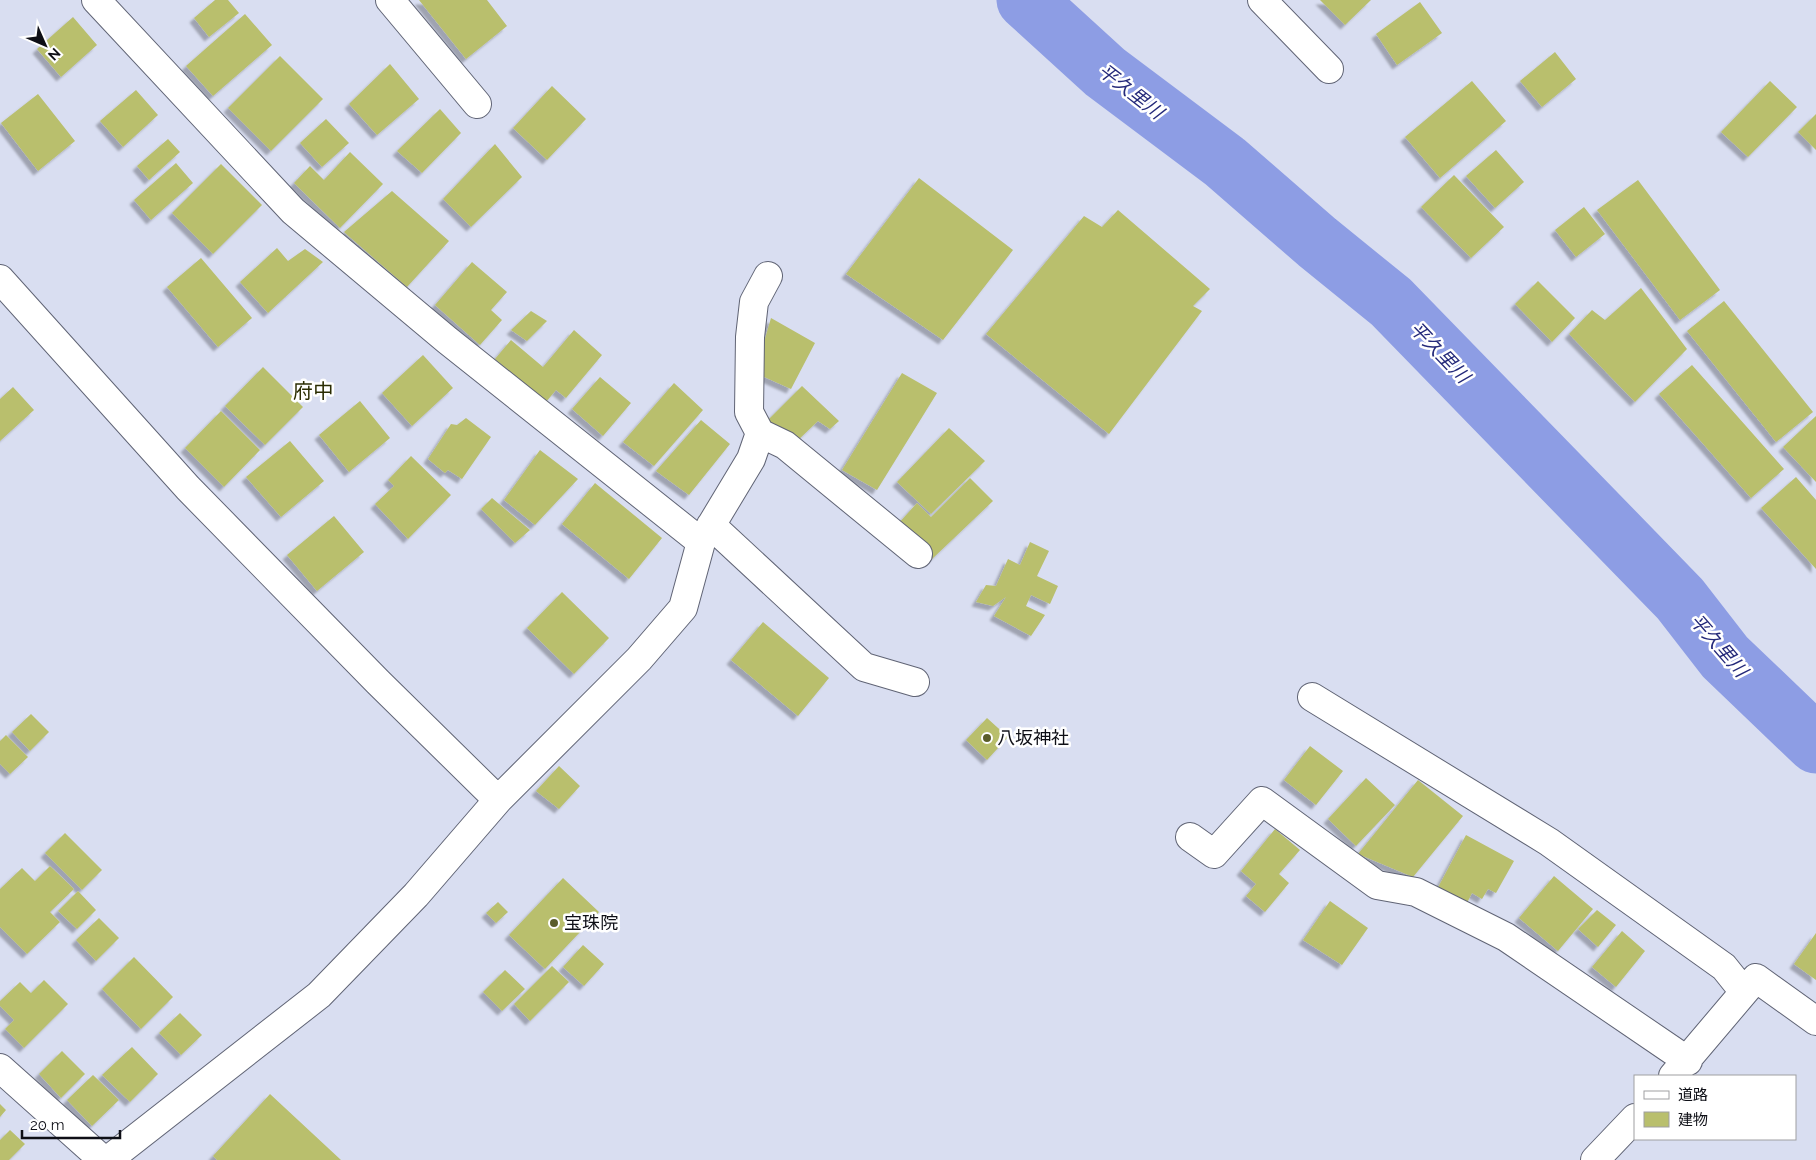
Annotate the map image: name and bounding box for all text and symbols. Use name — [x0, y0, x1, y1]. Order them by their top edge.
north arrow — [20, 20, 70, 70]
text: N — [45, 45, 64, 64]
water label: 平久里川 — [1094, 59, 1169, 124]
water label: 平久里川 — [1406, 317, 1476, 388]
district label: 府中 — [293, 379, 333, 403]
water label: 平久里川 — [1686, 609, 1754, 682]
place label: 八坂神社 — [997, 727, 1069, 748]
marker: 八坂神社 — [981, 732, 993, 744]
place label: 宝珠院 — [564, 912, 618, 933]
marker: 宝珠院 — [548, 917, 560, 929]
legend — [1634, 1075, 1796, 1140]
text: 道路 — [1678, 1086, 1708, 1104]
scale bar — [22, 1108, 120, 1140]
text: 建物 — [1678, 1111, 1708, 1129]
text: 20 m — [30, 1116, 65, 1134]

